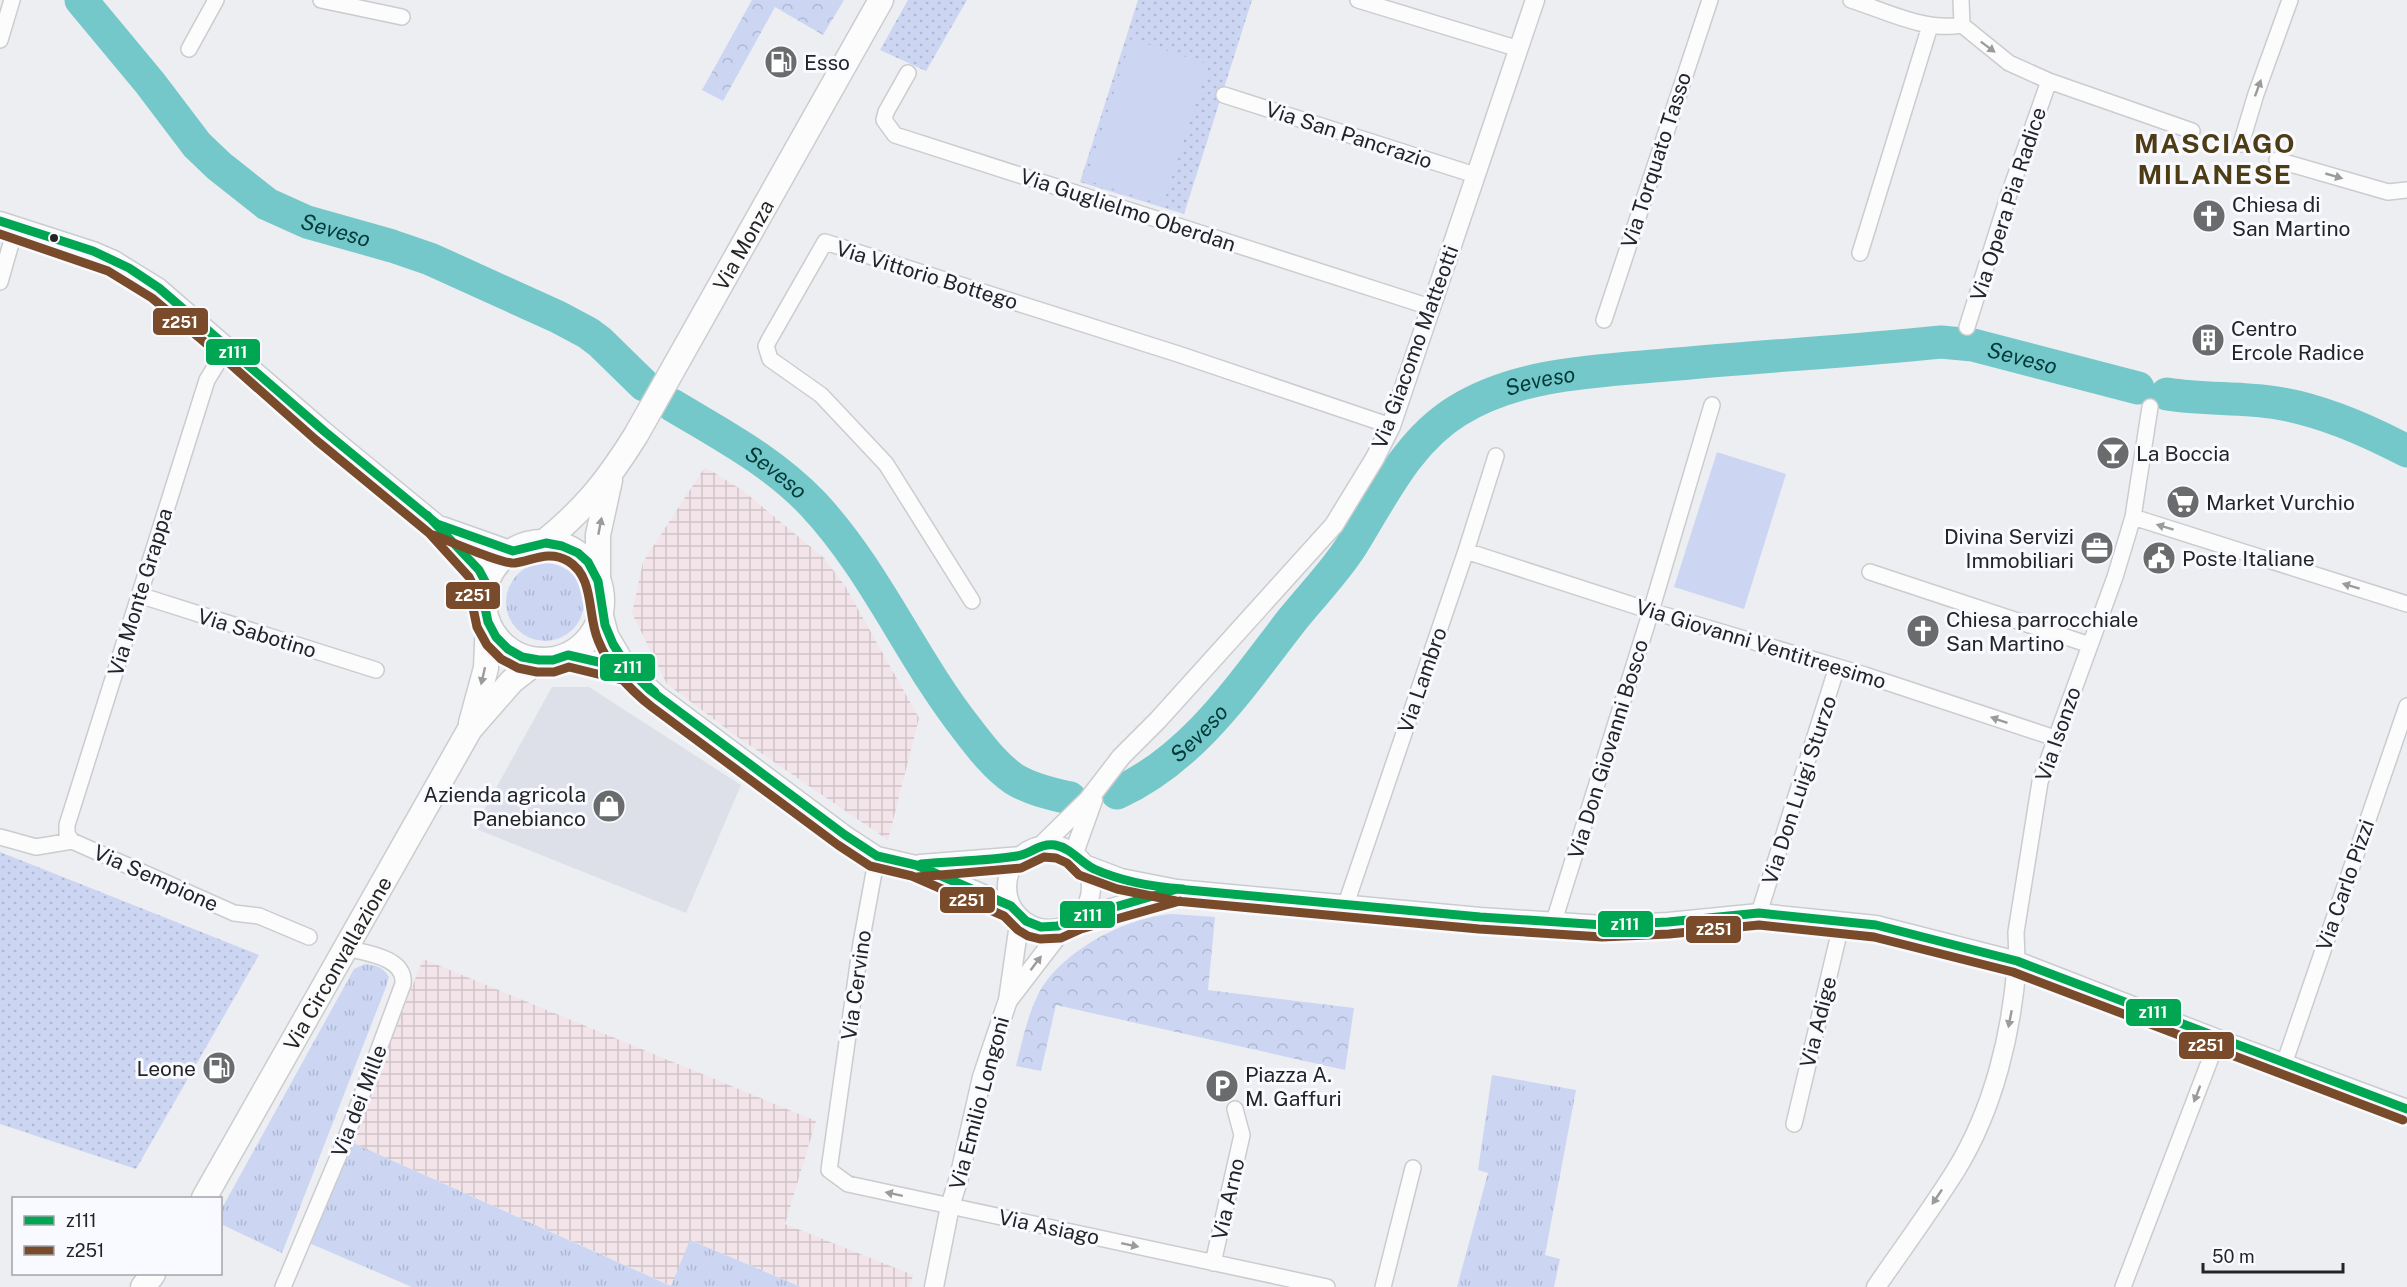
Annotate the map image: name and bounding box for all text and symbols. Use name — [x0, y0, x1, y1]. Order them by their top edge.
one-way arrow — [1980, 40, 1995, 52]
fuel station icon: Esso — [763, 44, 799, 80]
place label: Esso — [804, 50, 850, 75]
street label: Via Torquato Tasso — [1616, 69, 1696, 251]
one-way arrow — [2254, 79, 2264, 97]
street label: Via San Pancrazio — [1263, 96, 1435, 174]
street label: Via Opera Pia Radice — [1965, 104, 2051, 304]
district label: MASCIAGO MILANESE — [2134, 127, 2296, 190]
street label: Via Guglielmo Oberdan — [1017, 163, 1239, 257]
one-way arrow — [2325, 172, 2343, 181]
place label: Chiesa di San Martino — [2232, 192, 2350, 241]
street label: Via Monza — [708, 195, 779, 295]
church icon: Chiesa di San Martino — [2191, 198, 2227, 234]
water label: Seveso — [298, 208, 373, 252]
unlabelled marker — [48, 232, 60, 244]
street label: Via Vittorio Bottego — [833, 235, 1021, 315]
street label: Via Giacomo Matteotti — [1366, 242, 1464, 452]
line badge: z251 — [152, 307, 209, 336]
text: z251 — [162, 313, 198, 332]
place label: Centro Ercole Radice — [2231, 316, 2364, 365]
building icon: Centro Ercole Radice — [2190, 322, 2226, 358]
water label: Seveso — [1985, 336, 2060, 379]
line badge: z111 — [205, 338, 261, 366]
text: z111 — [219, 343, 247, 362]
water label: Seveso — [1502, 361, 1577, 401]
bar icon: La Boccia — [2095, 435, 2131, 471]
water label: Seveso — [740, 440, 812, 504]
place label: La Boccia — [2136, 441, 2230, 466]
supermarket icon: Market Vurchio — [2165, 484, 2201, 520]
place label: Market Vurchio — [2206, 490, 2355, 515]
street label: Via Monte Grappa — [103, 505, 177, 679]
one-way arrow — [596, 517, 605, 536]
one-way arrow — [2156, 522, 2174, 532]
place label: Divina Servizi Immobiliari — [1944, 524, 2074, 573]
office icon: Divina Servizi Immobiliari — [2079, 530, 2115, 566]
public building icon: Poste Italiane — [2141, 540, 2177, 576]
place label: Poste Italiane — [2182, 546, 2315, 571]
line badge: z251 — [445, 581, 501, 610]
one-way arrow — [2342, 581, 2360, 590]
text: z251 — [455, 586, 491, 605]
street label: Via Giovanni Ventitreesimo — [1633, 594, 1889, 694]
street label: Via Sabotino — [195, 603, 319, 663]
place label: Chiesa parrocchiale San Martino — [1946, 607, 2138, 656]
church icon: Chiesa parrocchiale San Martino — [1905, 613, 1941, 649]
street label: Via Lambro — [1392, 624, 1452, 736]
street label: Via Don Giovanni Bosco — [1563, 636, 1653, 862]
line badge: z111 — [599, 653, 656, 682]
text: z111 — [614, 658, 642, 677]
one-way arrow — [478, 667, 488, 685]
street label: Via Isonzo — [2030, 683, 2086, 785]
street label: Via Don Luigi Sturzo — [1757, 692, 1841, 888]
water label: Seveso — [1165, 699, 1233, 768]
one-way arrow — [1990, 715, 2008, 724]
place label: Azienda agricola Panebianco — [423, 782, 586, 831]
shop icon: Azienda agricola Panebianco — [591, 788, 627, 824]
street label: Via Carlo Pizzi — [2311, 816, 2379, 954]
street label: Via Sempione — [90, 839, 222, 917]
street label: Via Circonvallazione — [278, 872, 396, 1055]
line badge: z251 — [939, 886, 996, 914]
text: z251 — [949, 891, 985, 910]
line badge: z111 — [1059, 900, 1116, 929]
text: z111 — [1074, 906, 1102, 925]
line badge: z111 — [1597, 910, 1654, 938]
text: z111 — [1611, 915, 1639, 934]
line badge: z251 — [1685, 915, 1742, 944]
text: z251 — [1696, 920, 1732, 939]
street label: Via Cervino — [836, 928, 876, 1042]
one-way arrow — [1030, 955, 1042, 971]
street label: Via Adige — [1795, 974, 1841, 1070]
line badge: z111 — [2125, 998, 2182, 1027]
text: z111 — [2139, 1003, 2167, 1022]
one-way arrow — [2005, 1009, 2014, 1028]
street label: Via Emilio Longoni — [944, 1014, 1014, 1192]
line badge: z251 — [2178, 1031, 2235, 1060]
text: z251 — [2188, 1036, 2224, 1055]
street label: Via dei Mille — [326, 1041, 392, 1161]
fuel station icon: Leone — [201, 1050, 237, 1086]
place label: Leone — [137, 1056, 196, 1081]
place label: Piazza A. M. Gaffuri — [1245, 1062, 1342, 1111]
parking icon: Piazza A. M. Gaffuri — [1204, 1068, 1240, 1104]
one-way arrow — [2192, 1085, 2202, 1103]
street label: Via Arno — [1206, 1156, 1250, 1242]
one-way arrow — [885, 1189, 904, 1198]
one-way arrow — [1931, 1189, 1943, 1205]
legend — [12, 1197, 222, 1275]
street label: Via Asiago — [996, 1204, 1102, 1250]
text: z111 — [66, 1210, 97, 1231]
scale bar — [2203, 1236, 2342, 1274]
text: z251 — [66, 1240, 104, 1261]
one-way arrow — [1121, 1241, 1140, 1250]
text: 50 m — [2212, 1246, 2255, 1267]

